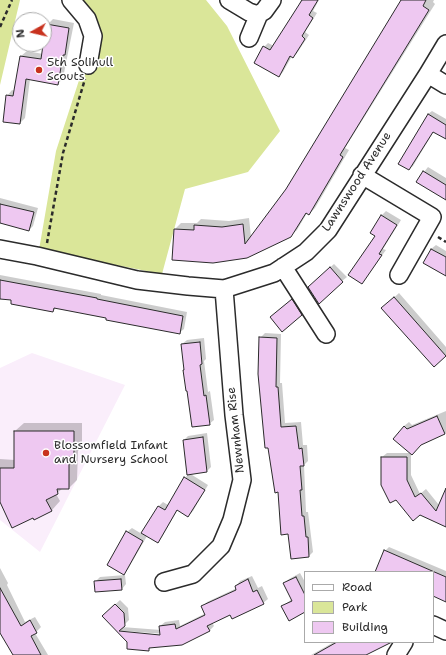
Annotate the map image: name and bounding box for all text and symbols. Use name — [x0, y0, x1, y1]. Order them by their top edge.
north arrow — [12, 12, 52, 52]
text: N — [13, 28, 29, 39]
place label: 5th Solihull Scouts — [47, 56, 113, 84]
marker: 5th Solihull Scouts — [34, 65, 44, 75]
street label: Lawnswood Avenue — [319, 130, 395, 234]
street label: Newnham Rise — [224, 386, 248, 474]
place label: Blossomfield Infant and Nursery School — [54, 439, 168, 467]
marker: Blossomfield Infant and Nursery School — [41, 448, 51, 458]
legend — [304, 571, 434, 643]
text: Road — [342, 579, 372, 595]
text: Park — [342, 599, 368, 615]
text: Building — [342, 619, 388, 635]

